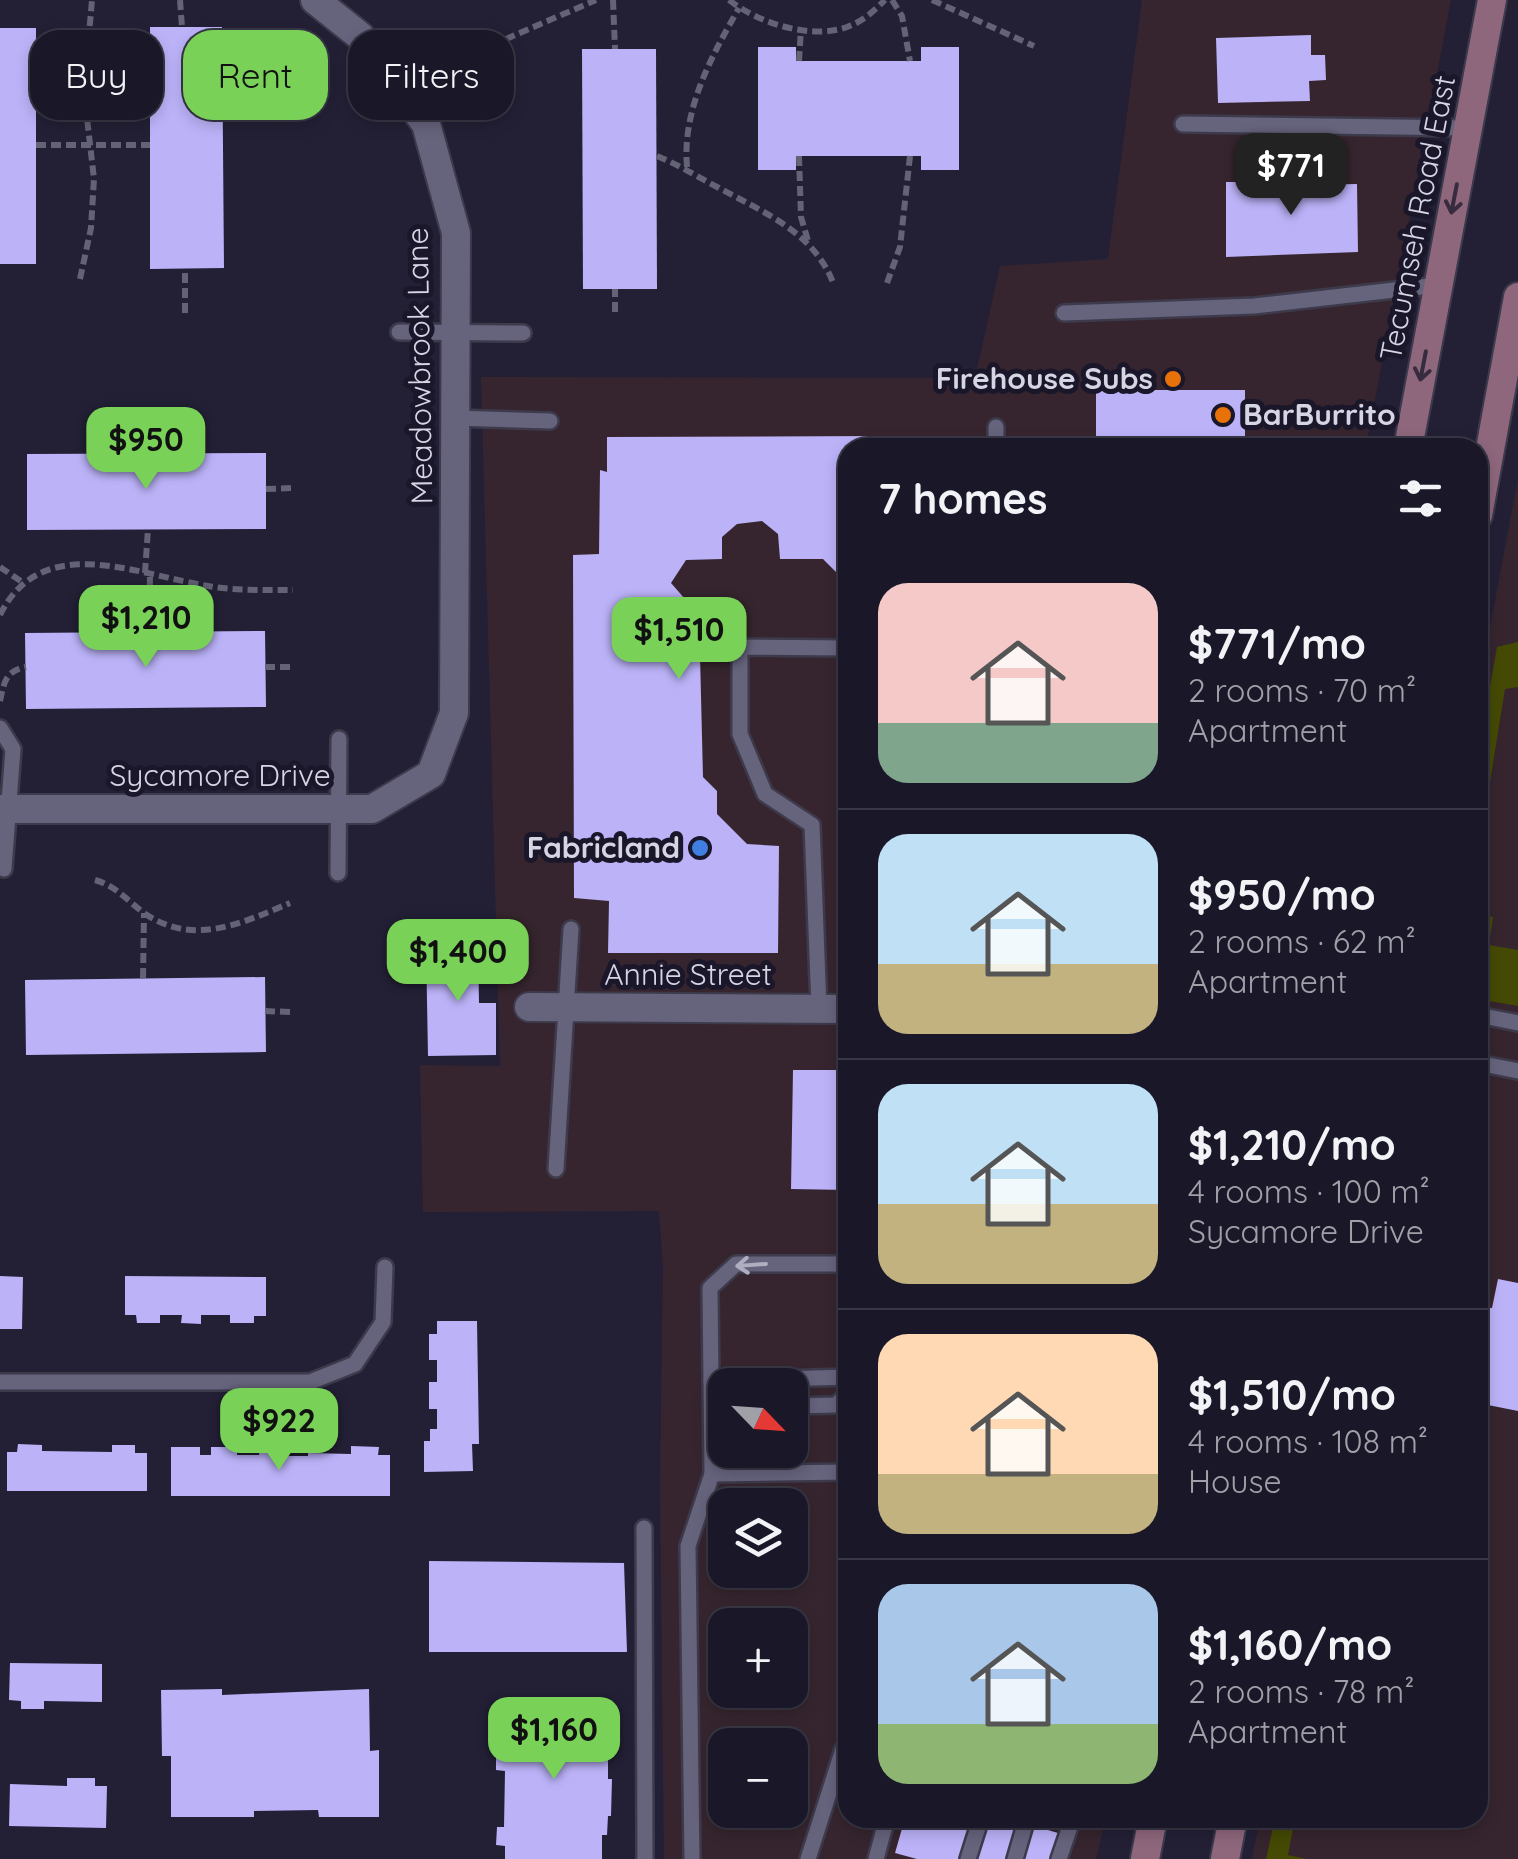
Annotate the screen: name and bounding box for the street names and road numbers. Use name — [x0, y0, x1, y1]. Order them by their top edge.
street label: Tecumseh Road East — [1371, 72, 1463, 364]
street label: Meadowbrook Lane — [398, 227, 440, 505]
street label: Sycamore Drive — [109, 756, 331, 794]
street label: Annie Street — [604, 955, 772, 993]

